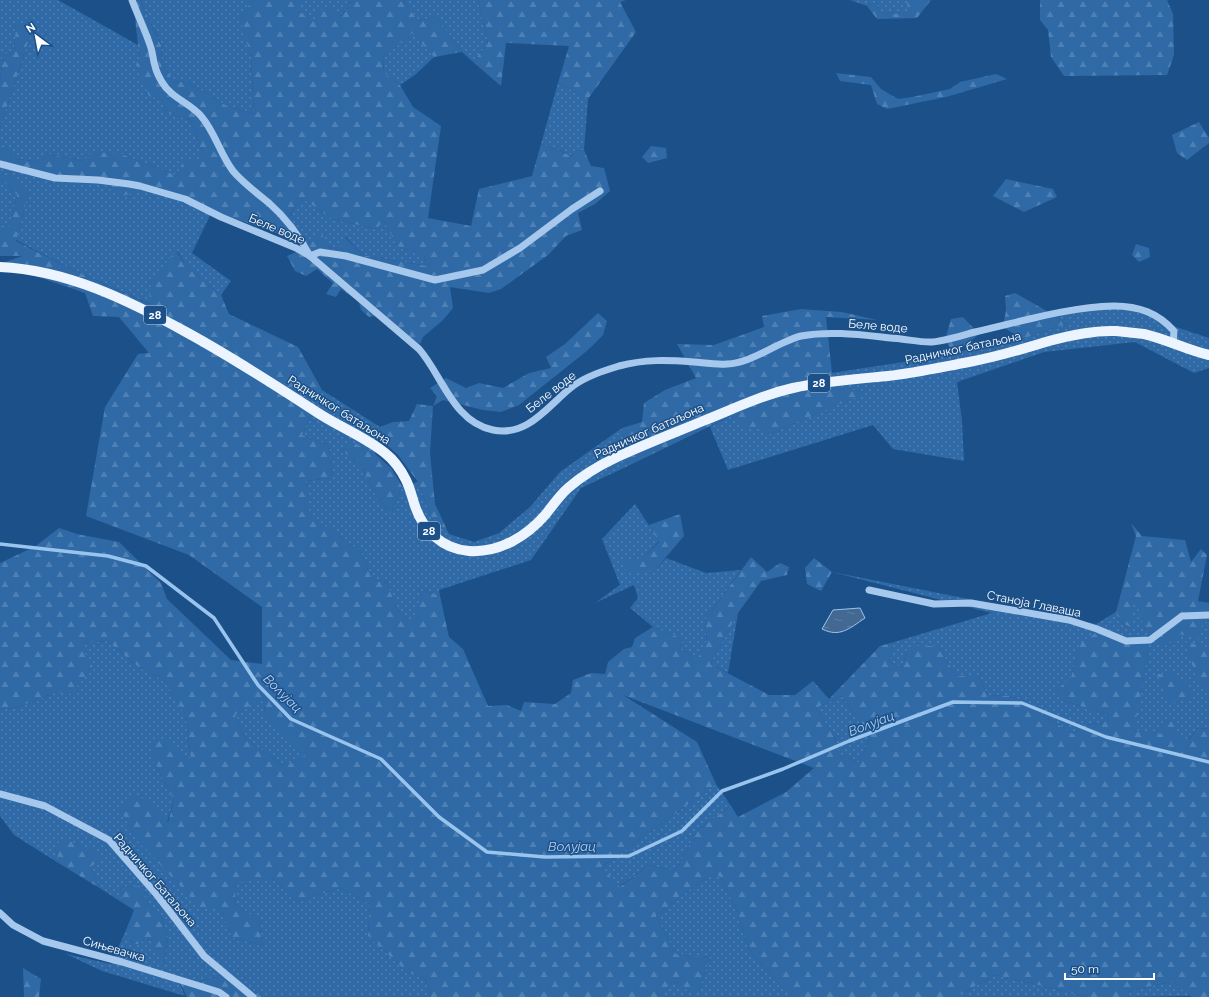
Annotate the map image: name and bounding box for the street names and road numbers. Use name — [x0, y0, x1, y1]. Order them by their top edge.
street label: Беле воде — [247, 211, 307, 247]
road number: 28 — [144, 306, 166, 324]
street label: Беле воде — [848, 316, 908, 336]
street label: Радничког батаљона — [904, 329, 1022, 367]
street label: Беле воде — [523, 368, 579, 416]
street label: Радничког батаљона — [285, 373, 393, 447]
road number: 28 — [808, 374, 830, 392]
street label: Радничког батаљона — [592, 401, 706, 461]
road number: 28 — [418, 522, 440, 540]
street label: Станоја Главаша — [986, 588, 1082, 620]
street label: Радничког Батаљона — [111, 831, 199, 929]
street label: Сињевачка — [81, 933, 147, 965]

